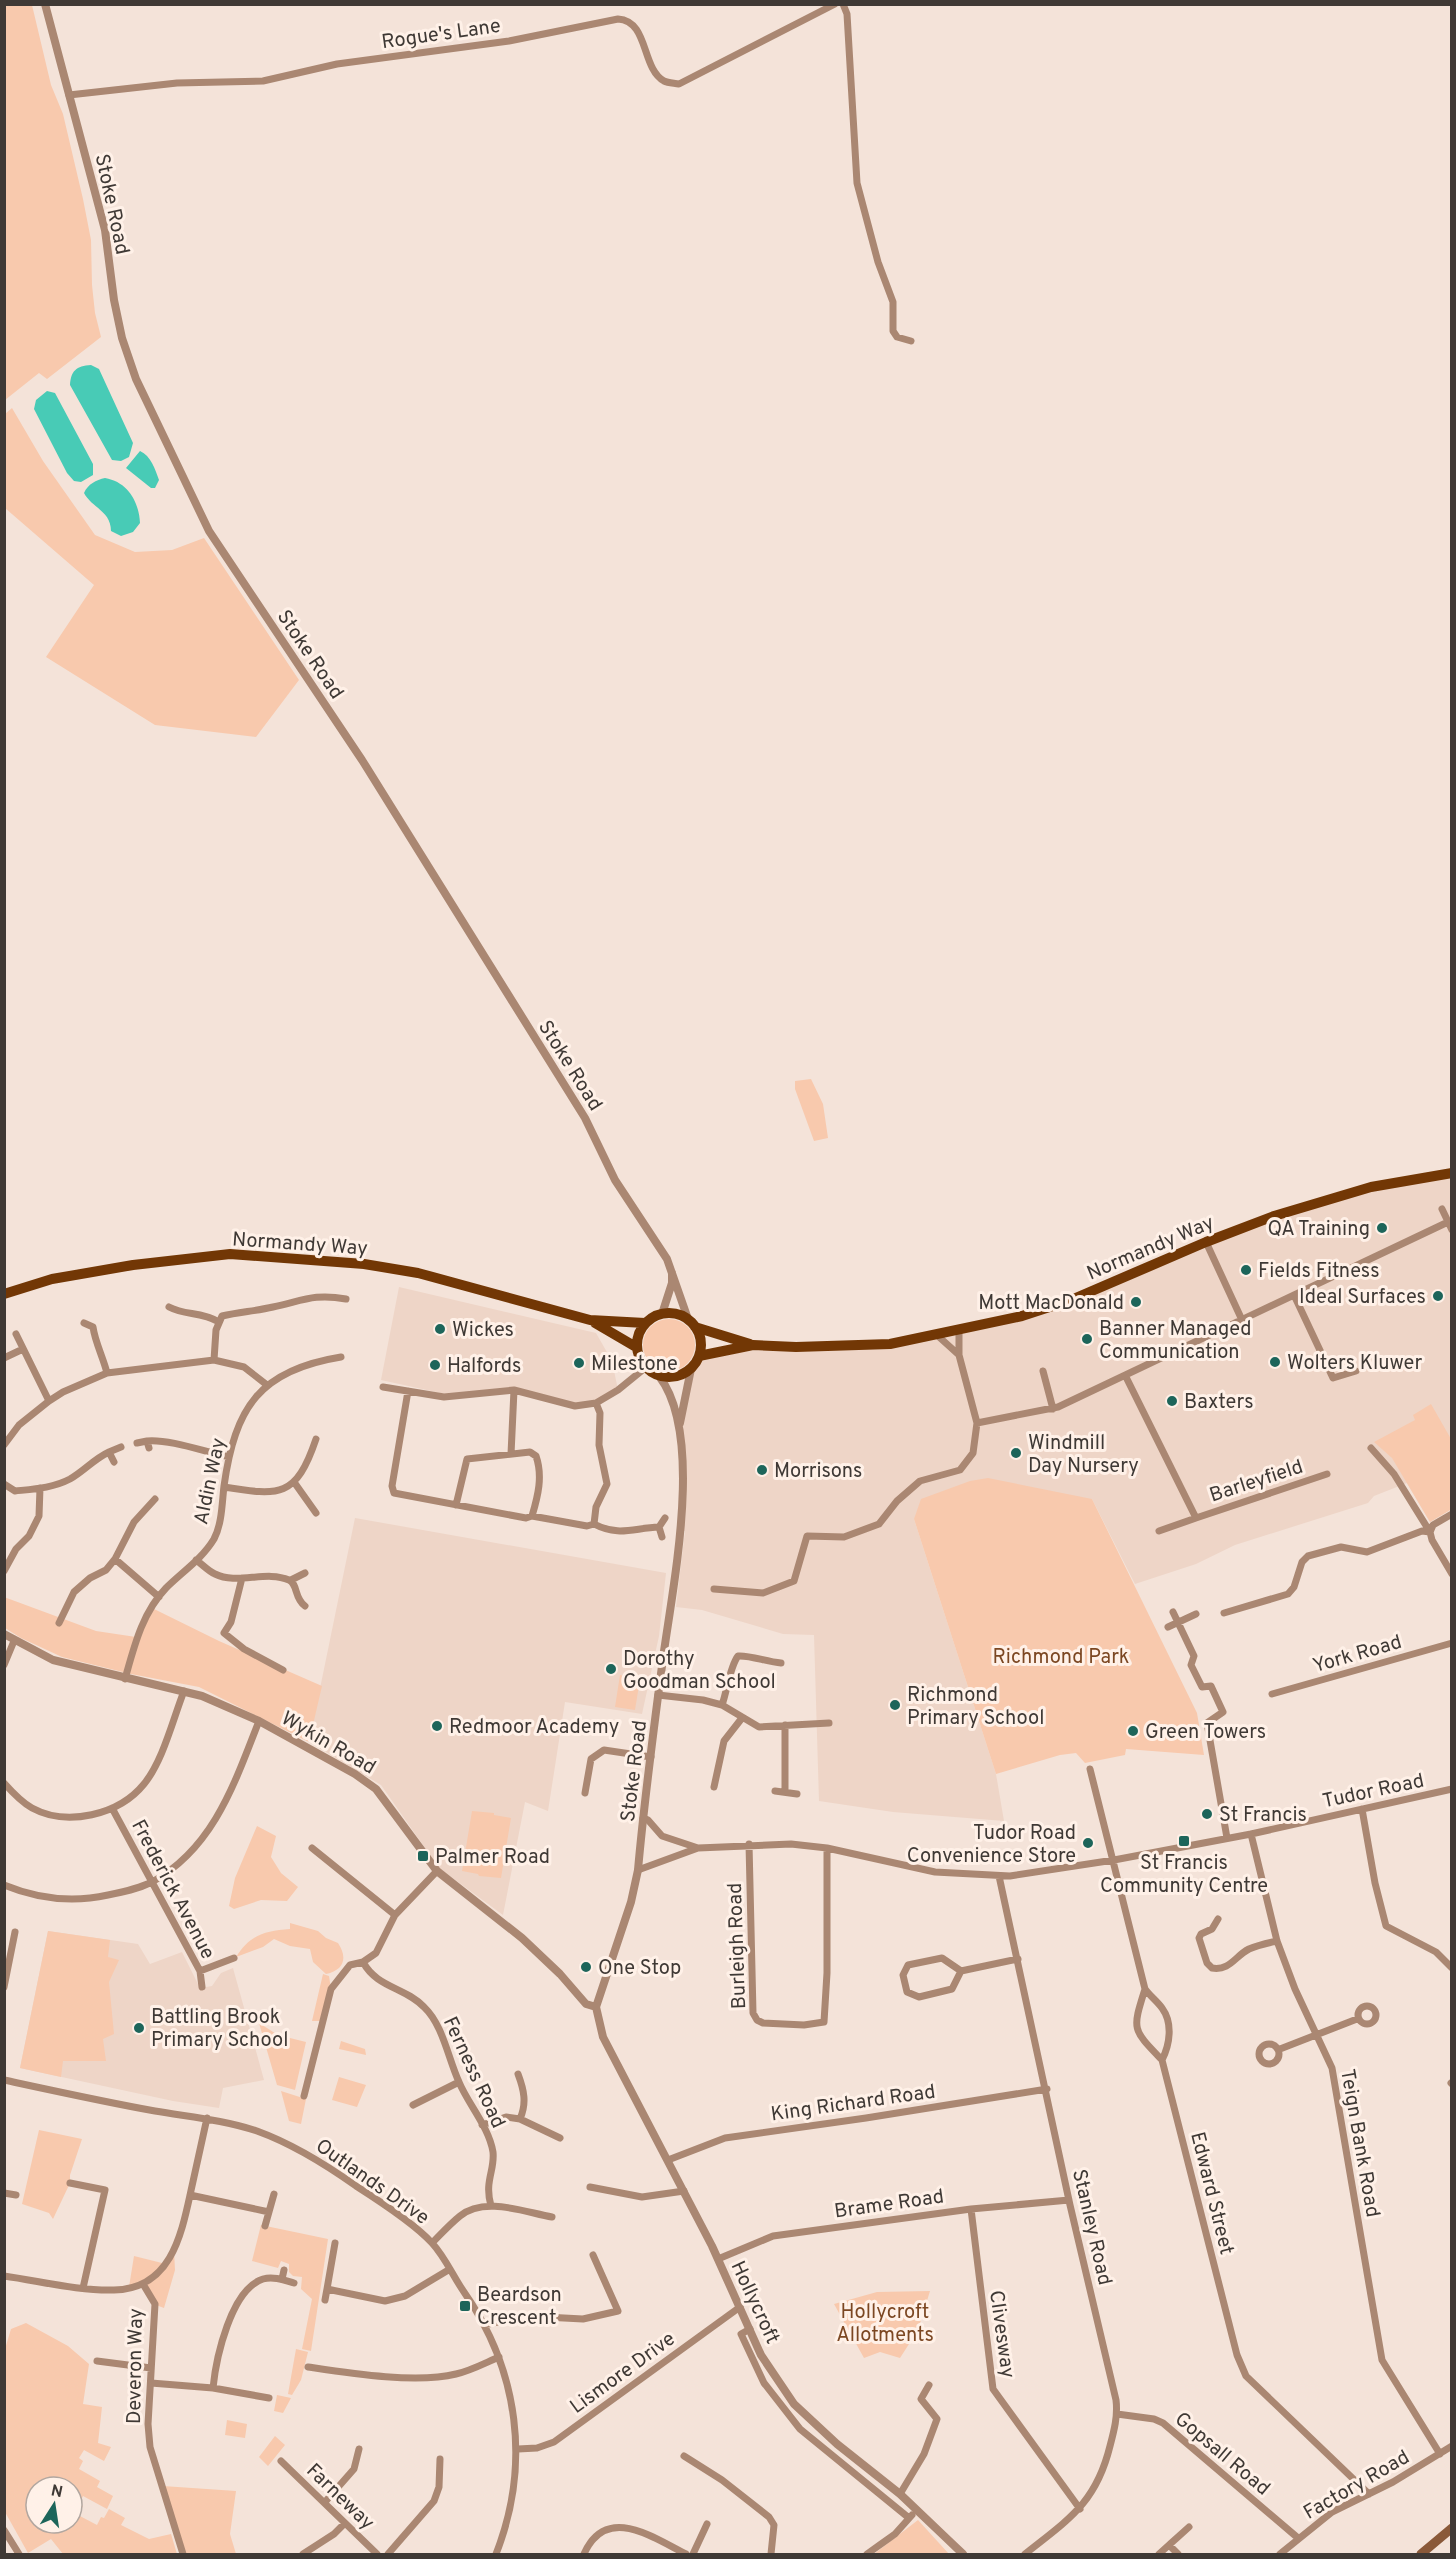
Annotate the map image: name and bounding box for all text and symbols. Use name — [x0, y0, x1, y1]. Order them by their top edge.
street label: Rogue's Lane — [380, 14, 503, 56]
street label: Stoke Road — [88, 152, 134, 257]
street label: Stoke Road — [270, 606, 349, 705]
street label: Stoke Road — [531, 1016, 607, 1116]
street label: Normandy Way — [1083, 1210, 1218, 1287]
place label: QA Training — [1268, 1217, 1370, 1243]
marker: QA Training — [1375, 1221, 1389, 1235]
street label: Normandy Way — [231, 1227, 369, 1263]
place label: Fields Fitness — [1258, 1259, 1380, 1285]
marker: Fields Fitness — [1239, 1263, 1253, 1277]
place label: Ideal Surfaces — [1299, 1285, 1426, 1311]
marker: Ideal Surfaces — [1431, 1289, 1445, 1303]
place label: Mott MacDonald — [978, 1291, 1124, 1317]
marker: Mott MacDonald — [1129, 1295, 1143, 1309]
place label: Banner Managed Communication — [1099, 1317, 1252, 1366]
place label: Wickes — [452, 1318, 514, 1344]
marker: Wickes — [433, 1322, 447, 1336]
marker: Banner Managed Communication — [1080, 1332, 1094, 1346]
place label: Wolters Kluwer — [1287, 1351, 1423, 1377]
place label: Milestone — [591, 1352, 678, 1378]
place label: Halfords — [447, 1354, 521, 1380]
marker: Wolters Kluwer — [1268, 1355, 1282, 1369]
marker: Milestone — [572, 1356, 586, 1370]
marker: Halfords — [428, 1358, 442, 1372]
place label: Baxters — [1184, 1390, 1254, 1416]
marker: Baxters — [1165, 1394, 1179, 1408]
place label: Windmill Day Nursery — [1028, 1431, 1139, 1480]
street label: Aldin Way — [189, 1436, 233, 1527]
marker: Windmill Day Nursery — [1009, 1446, 1023, 1460]
street label: Barleyfield — [1207, 1455, 1307, 1509]
place label: Morrisons — [774, 1459, 863, 1485]
marker: Morrisons — [755, 1463, 769, 1477]
street label: York Road — [1310, 1630, 1405, 1680]
park label: Richmond Park — [993, 1645, 1129, 1671]
place label: Dorothy Goodman School — [623, 1647, 776, 1696]
marker: Dorothy Goodman School — [604, 1662, 618, 1676]
place label: Richmond Primary School — [907, 1683, 1044, 1732]
marker: Richmond Primary School — [888, 1698, 902, 1712]
street label: Wykin Road — [276, 1706, 380, 1781]
place label: Redmoor Academy — [449, 1715, 619, 1741]
marker: Redmoor Academy — [430, 1719, 444, 1733]
street label: Stoke Road — [616, 1719, 654, 1823]
place label: Green Towers — [1145, 1720, 1266, 1746]
marker: Green Towers — [1126, 1724, 1140, 1738]
street label: Tudor Road — [1320, 1769, 1427, 1815]
place label: St Francis — [1219, 1803, 1307, 1829]
marker: St Francis — [1200, 1807, 1214, 1821]
street label: Frederick Avenue — [124, 1816, 220, 1964]
place label: Tudor Road Convenience Store — [907, 1821, 1076, 1870]
marker: St Francis Community Centre — [1177, 1834, 1191, 1848]
marker: Tudor Road Convenience Store — [1081, 1836, 1095, 1850]
place label: Palmer Road — [435, 1845, 550, 1871]
marker: Palmer Road — [416, 1849, 430, 1863]
place label: St Francis Community Centre — [1100, 1851, 1268, 1900]
street label: Burleigh Road — [723, 1882, 753, 2010]
place label: One Stop — [598, 1956, 681, 1982]
marker: One Stop — [579, 1960, 593, 1974]
place label: Battling Brook Primary School — [151, 2005, 288, 2054]
street label: Ferness Road — [436, 2013, 510, 2133]
marker: Battling Brook Primary School — [132, 2021, 146, 2035]
street label: Teign Bank Road — [1333, 2067, 1385, 2219]
street label: King Richard Road — [769, 2080, 937, 2128]
street label: Edward Street — [1183, 2129, 1239, 2258]
street label: Outlands Drive — [310, 2134, 434, 2232]
street label: Stanley Road — [1065, 2167, 1117, 2288]
street label: Brame Road — [833, 2184, 946, 2226]
street label: Hollycroft — [724, 2257, 785, 2349]
place label: Beardson Crescent — [477, 2283, 562, 2332]
street label: Clivesway — [982, 2289, 1020, 2380]
marker: Beardson Crescent — [458, 2299, 472, 2313]
park label: Hollycroft Allotments — [836, 2300, 934, 2349]
street label: Deveron Way — [122, 2308, 150, 2424]
street label: Lismore Drive — [565, 2327, 681, 2421]
street label: Gopsall Road — [1169, 2407, 1275, 2502]
street label: Factory Road — [1299, 2445, 1415, 2527]
street label: Farneway — [300, 2458, 379, 2536]
north arrow — [24, 2475, 84, 2535]
text: N — [49, 2481, 64, 2503]

